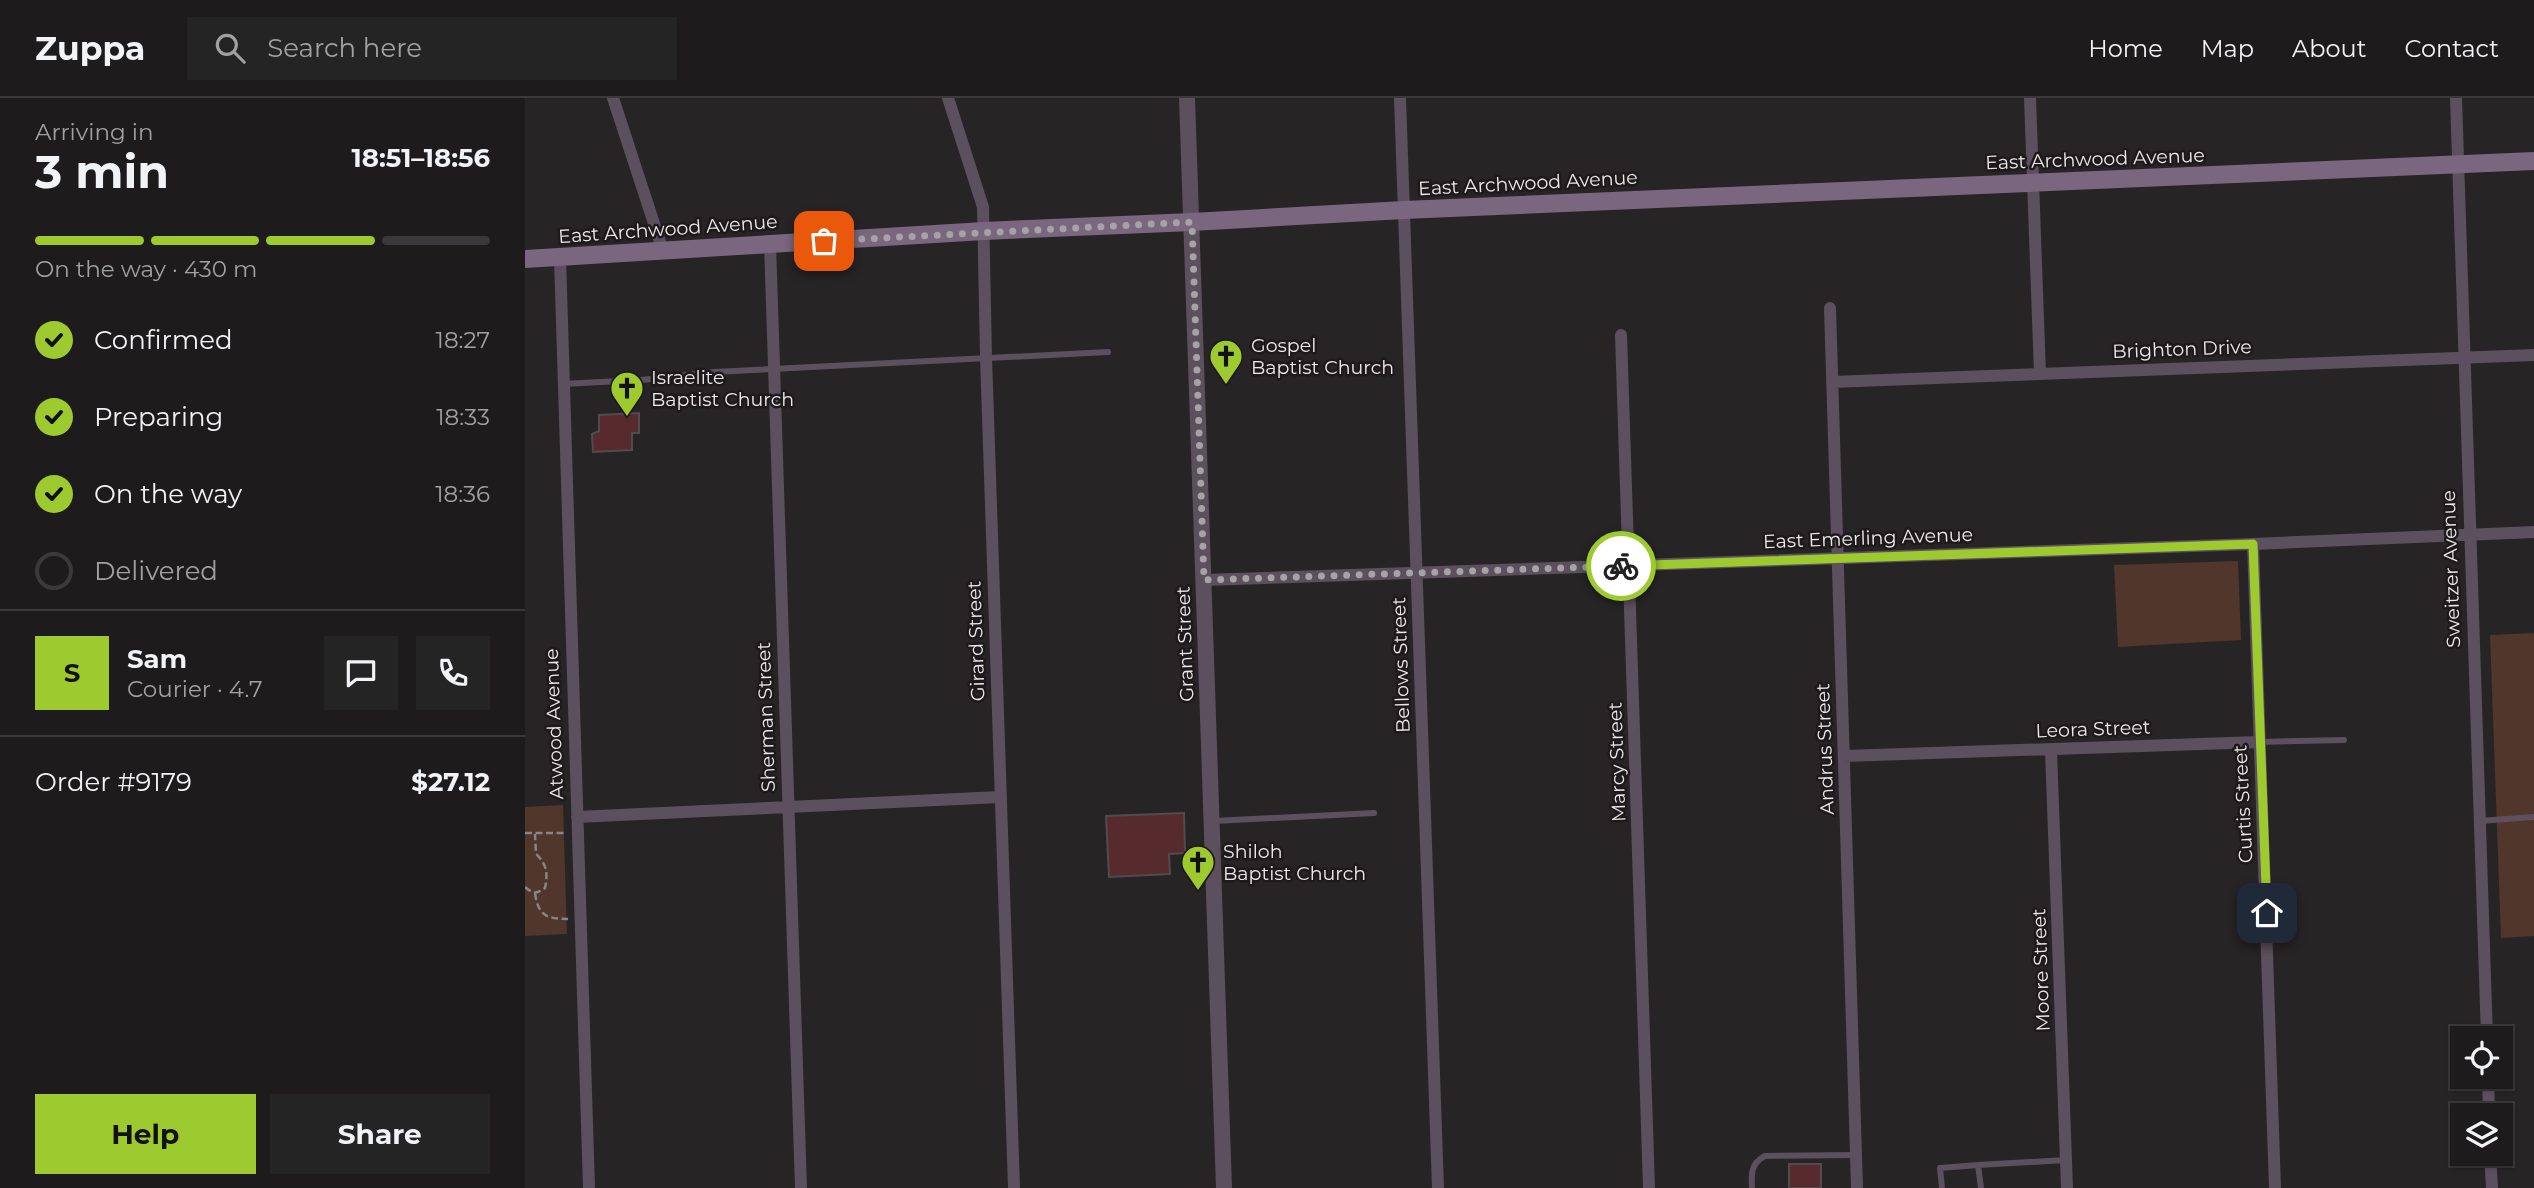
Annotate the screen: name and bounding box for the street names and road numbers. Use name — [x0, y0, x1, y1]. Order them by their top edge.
street label: East Archwood Avenue — [1985, 144, 2205, 174]
street label: East Archwood Avenue — [1418, 166, 1638, 200]
street label: East Archwood Avenue — [558, 210, 778, 248]
street label: Brighton Drive — [2112, 335, 2252, 363]
street label: Sweitzer Avenue — [2437, 490, 2465, 648]
street label: East Emerling Avenue — [1762, 523, 1974, 553]
street label: Girard Street — [962, 580, 990, 702]
street label: Grant Street — [1171, 585, 1199, 702]
street label: Bellows Street — [1387, 596, 1415, 733]
street label: Sherman Street — [752, 641, 780, 792]
street label: Atwood Avenue — [540, 648, 568, 800]
street label: Andrus Street — [1811, 683, 1839, 815]
street label: Marcy Street — [1603, 701, 1631, 822]
street label: Leora Street — [2035, 715, 2151, 742]
street label: Curtis Street — [2228, 744, 2258, 864]
street label: Moore Street — [2027, 908, 2055, 1032]

